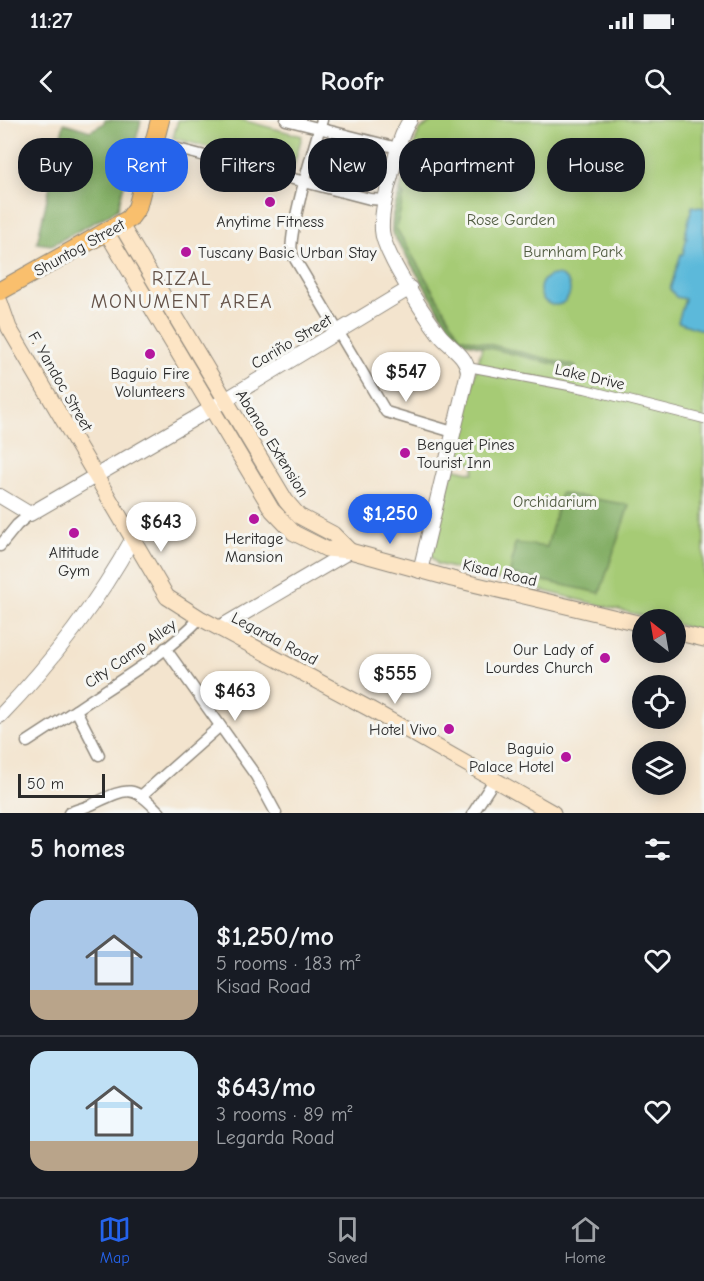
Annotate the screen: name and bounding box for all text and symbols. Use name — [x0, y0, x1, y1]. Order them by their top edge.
text: 11:27 — [30, 8, 72, 34]
icon: back — [30, 65, 63, 98]
icon: search — [641, 65, 674, 98]
text: Roofr — [320, 66, 384, 97]
chip: Buy — [18, 138, 93, 192]
chip: Rent — [105, 138, 188, 192]
chip: Filters — [200, 138, 296, 192]
chip: New — [308, 138, 387, 192]
chip: Apartment — [399, 138, 535, 192]
chip: House — [547, 138, 645, 192]
marker: Anytime Fitness — [263, 195, 277, 209]
park label: Rose Garden — [467, 211, 555, 229]
place label: Anytime Fitness — [216, 213, 324, 231]
street label: Shuntog Street — [31, 215, 128, 280]
park label: Burnham Park — [523, 243, 623, 261]
place label: Tuscany Basic Urban Stay — [198, 244, 378, 262]
marker: Tuscany Basic Urban Stay — [179, 245, 193, 259]
district label: RIZAL MONUMENT AREA — [91, 267, 273, 313]
street label: Cariño Street — [248, 311, 335, 373]
street label: F. Yandoc Street — [24, 328, 96, 435]
marker: Baguio Fire Volunteers — [143, 347, 157, 361]
pin: $547 — [370, 352, 442, 403]
text: $547 — [385, 360, 427, 383]
street label: Lake Drive — [553, 360, 626, 394]
place label: Baguio Fire Volunteers — [110, 365, 190, 401]
street label: Abanao Extension — [232, 387, 312, 500]
place label: Benguet Pines Tourist Inn — [417, 436, 515, 472]
marker: Benguet Pines Tourist Inn — [398, 446, 412, 460]
park label: Orchidarium — [513, 493, 597, 511]
pin: $1,250 — [341, 494, 439, 545]
pin: $643 — [125, 502, 197, 553]
text: $1,250 — [362, 502, 418, 525]
text: $643 — [140, 510, 182, 533]
marker: Heritage Mansion — [247, 512, 261, 526]
marker: Altitude Gym — [67, 526, 81, 540]
place label: Heritage Mansion — [225, 530, 283, 566]
place label: Altitude Gym — [49, 544, 99, 580]
street label: Kisad Road — [461, 556, 539, 590]
street label: Legarda Road — [228, 609, 321, 669]
north arrow — [632, 609, 686, 663]
map controls — [632, 609, 686, 795]
street label: City Camp Alley — [82, 615, 180, 692]
place label: Our Lady of Lourdes Church — [486, 641, 595, 677]
marker: Our Lady of Lourdes Church — [598, 651, 612, 665]
pin: $555 — [359, 654, 431, 705]
text: $555 — [373, 662, 417, 685]
pin: $463 — [199, 671, 271, 722]
button: locate — [632, 675, 686, 729]
text: $463 — [214, 679, 256, 702]
place label: Hotel Vivo — [369, 721, 437, 739]
marker: Hotel Vivo — [442, 722, 456, 736]
place label: Baguio Palace Hotel — [469, 740, 554, 776]
button: layers — [632, 741, 686, 795]
marker: Baguio Palace Hotel — [559, 750, 573, 764]
scale bar — [18, 771, 105, 798]
text: 50 m — [27, 775, 64, 793]
icon: filters — [641, 833, 674, 866]
text: 5 homes — [30, 834, 125, 864]
text: $1,250/mo — [216, 922, 334, 952]
icon: home — [78, 924, 150, 996]
icon: heart — [641, 944, 674, 977]
text: 5 rooms · 183 m² — [216, 952, 361, 975]
text: Kisad Road — [216, 975, 311, 998]
text: $643/mo — [216, 1073, 316, 1103]
icon: home — [78, 1075, 150, 1147]
icon: heart — [641, 1095, 674, 1128]
text: 3 rooms · 89 m² — [216, 1103, 352, 1126]
text: Legarda Road — [216, 1126, 335, 1149]
tab: Map — [98, 1213, 131, 1267]
tab: Saved — [328, 1213, 368, 1267]
tab: Home — [564, 1213, 606, 1267]

